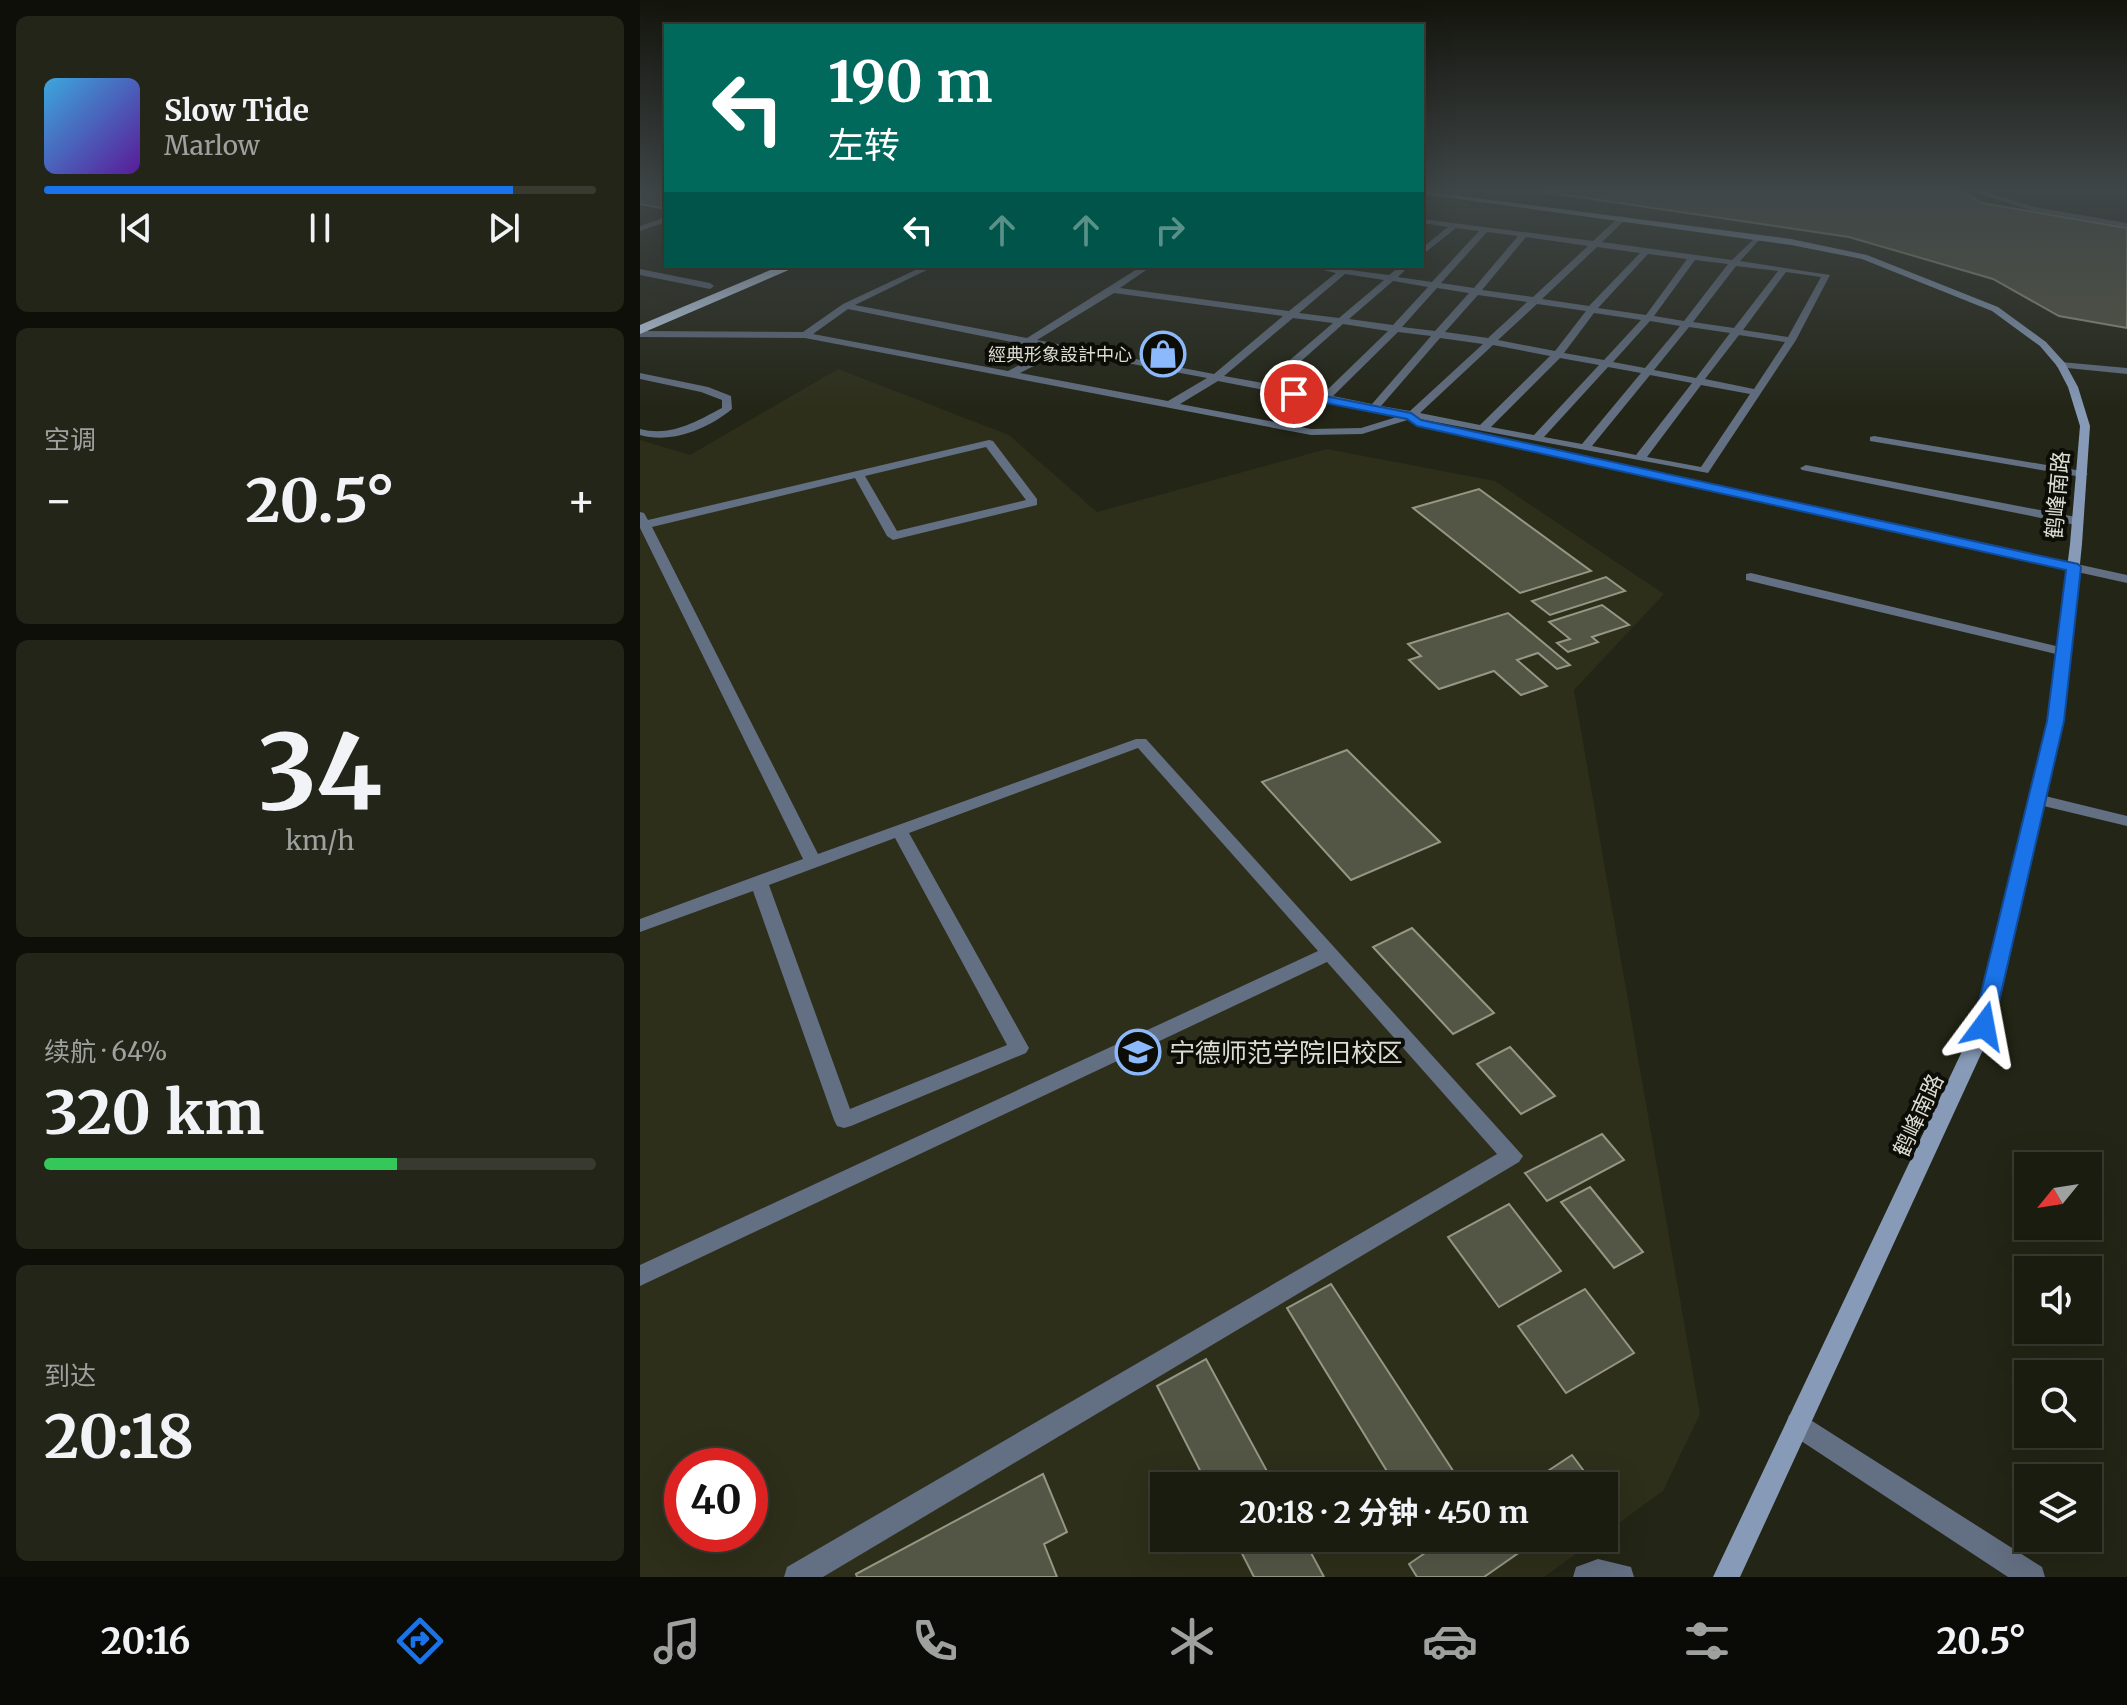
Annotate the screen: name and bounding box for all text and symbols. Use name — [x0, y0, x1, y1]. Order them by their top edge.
text: 190 m — [828, 47, 993, 117]
icon: left — [696, 56, 800, 160]
text: Slow Tide — [164, 91, 309, 129]
text: 左转 — [828, 123, 900, 168]
text: Marlow — [164, 129, 260, 162]
icon: previous — [114, 206, 158, 250]
icon: pause — [298, 206, 342, 250]
icon: next — [482, 206, 526, 250]
icon: left — [896, 208, 940, 252]
icon: ahead — [980, 208, 1024, 252]
icon: ahead — [1064, 208, 1108, 252]
icon: right — [1148, 208, 1192, 252]
shop icon: 經典形象設計中心 — [1139, 330, 1187, 378]
place label: 經典形象設計中心 — [988, 343, 1132, 366]
pin — [1260, 360, 1328, 428]
icon: arrive — [1272, 372, 1316, 416]
text: 空调 — [44, 423, 96, 456]
street label: 鹤峰南路 — [2039, 450, 2075, 540]
text: 20.5° — [245, 463, 395, 538]
text: − — [44, 473, 73, 528]
text: + — [567, 473, 596, 528]
text: 34 — [258, 707, 382, 837]
text: km/h — [286, 824, 354, 857]
position arrow — [1942, 984, 2026, 1068]
school or university icon: 宁德师范学院旧校区 — [1114, 1028, 1162, 1076]
text: 续航 · 64% — [44, 1035, 168, 1068]
place label: 宁德师范学院旧校区 — [1169, 1036, 1403, 1069]
street label: 鹤峰南路 — [1887, 1069, 1949, 1161]
text: 320 km — [44, 1075, 264, 1150]
north arrow — [2014, 1152, 2102, 1240]
map controls — [2014, 1152, 2102, 1552]
button: sound — [2014, 1256, 2102, 1344]
text: 到达 — [44, 1359, 96, 1392]
button: search — [2014, 1360, 2102, 1448]
text: 20:18 — [44, 1399, 194, 1474]
speed limit sign: 40 — [664, 1448, 768, 1552]
button: layers — [2014, 1464, 2102, 1552]
text: 20:18 · 2 分钟 · 450 m — [1239, 1493, 1529, 1531]
icon: directions — [392, 1613, 448, 1669]
icon: music — [649, 1613, 705, 1669]
icon: phone — [907, 1613, 963, 1669]
icon: climate — [1164, 1613, 1220, 1669]
icon: car — [1422, 1613, 1478, 1669]
icon: filters — [1679, 1613, 1735, 1669]
text: 20:16 — [101, 1619, 190, 1664]
text: 20.5° — [1936, 1619, 2026, 1664]

